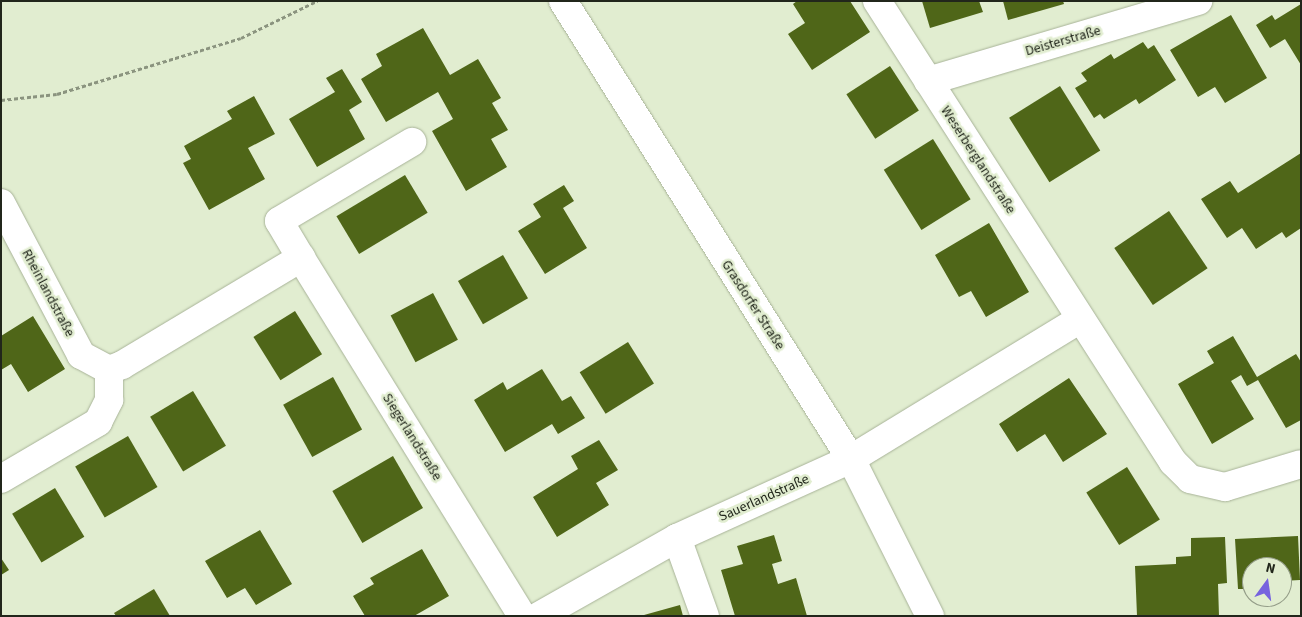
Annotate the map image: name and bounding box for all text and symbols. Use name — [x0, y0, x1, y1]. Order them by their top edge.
street label: Deisterstraße — [1023, 22, 1103, 60]
street label: Weserberglandstraße — [937, 103, 1019, 217]
street label: Rheinlandstraße — [18, 246, 78, 340]
street label: Grasdorfer Straße — [718, 257, 788, 353]
street label: Siegerlandstraße — [379, 390, 445, 484]
street label: Sauerlandstraße — [716, 471, 812, 525]
north arrow — [1242, 557, 1292, 607]
text: N — [1263, 558, 1277, 579]

